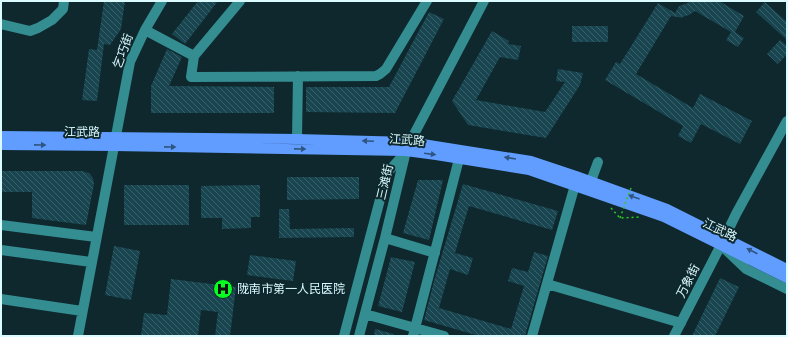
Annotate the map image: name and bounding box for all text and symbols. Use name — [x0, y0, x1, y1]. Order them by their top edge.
street label: 乞巧街 — [108, 31, 137, 71]
street label: 江武路 — [64, 123, 100, 140]
street label: 江武路 — [388, 130, 426, 149]
one-way arrow — [361, 138, 374, 144]
one-way arrow — [34, 142, 47, 148]
one-way arrow — [164, 144, 177, 150]
one-way arrow — [294, 146, 307, 152]
one-way arrow — [424, 151, 436, 157]
one-way arrow — [504, 155, 517, 161]
street label: 三滩街 — [372, 162, 397, 201]
one-way arrow — [628, 193, 640, 199]
street label: 江武路 — [700, 214, 740, 245]
one-way arrow — [746, 248, 758, 254]
street label: 万象街 — [672, 261, 703, 301]
hospital icon: 陇南市第一人民医院 — [212, 278, 234, 300]
place label: 陇南市第一人民医院 — [237, 280, 345, 297]

